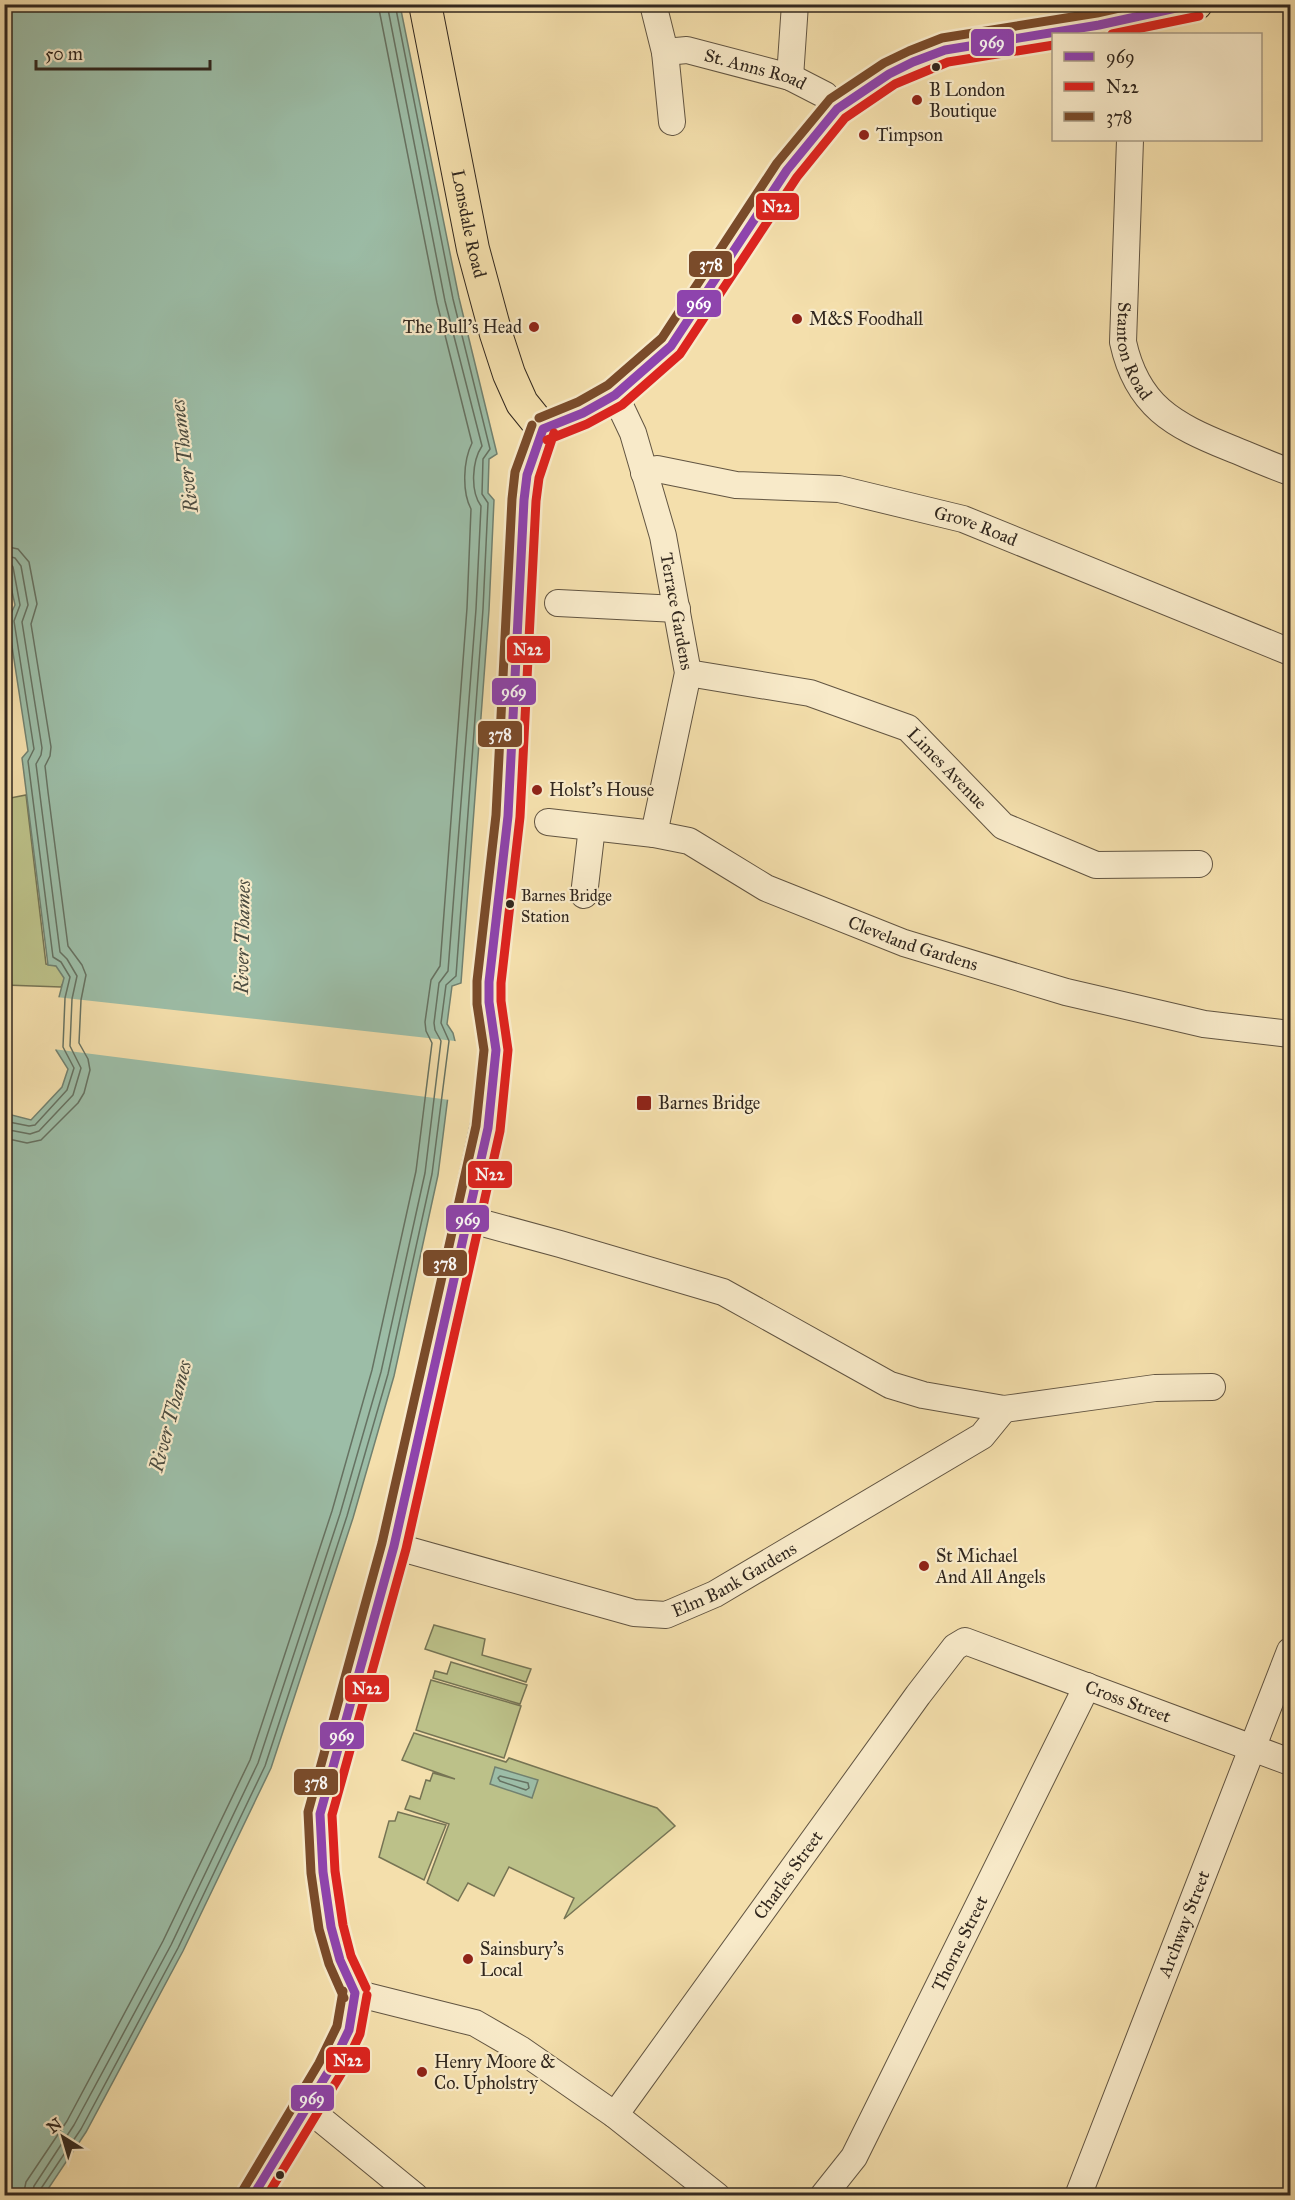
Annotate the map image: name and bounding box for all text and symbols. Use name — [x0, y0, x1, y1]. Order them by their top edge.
line badge: 969 — [970, 28, 1015, 57]
scale bar — [36, 33, 210, 71]
text: 969 — [979, 33, 1005, 53]
legend — [1052, 33, 1262, 141]
text: 50 m — [45, 43, 83, 65]
street label: St. Anns Road — [702, 44, 810, 94]
text: 969 — [1106, 46, 1135, 68]
unlabelled marker — [930, 61, 942, 73]
text: N22 — [1106, 76, 1139, 98]
place label: B London Boutique — [929, 79, 1005, 123]
marker: B London Boutique — [910, 93, 924, 107]
text: 378 — [1106, 106, 1132, 128]
place label: Timpson — [876, 124, 943, 146]
marker: Timpson — [857, 128, 871, 142]
street label: Lonsdale Road — [447, 168, 491, 280]
line badge: N22 — [755, 192, 800, 221]
text: N22 — [762, 197, 793, 216]
line badge: 378 — [688, 250, 733, 278]
text: 378 — [699, 255, 723, 275]
line badge: 969 — [676, 289, 722, 318]
text: 969 — [686, 294, 712, 314]
street label: Stanton Road — [1112, 302, 1157, 404]
place label: M&S Foodhall — [809, 308, 923, 330]
marker: M&S Foodhall — [790, 312, 804, 326]
place label: The Bull's Head — [403, 316, 522, 338]
marker: The Bull's Head — [527, 320, 541, 334]
water label: River Thames — [165, 397, 203, 515]
street label: Grove Road — [932, 501, 1021, 551]
street label: Terrace Gardens — [655, 551, 698, 672]
line badge: N22 — [506, 635, 551, 664]
text: N22 — [513, 640, 544, 659]
line badge: 969 — [491, 677, 537, 706]
text: 969 — [501, 682, 527, 702]
line badge: 378 — [477, 720, 523, 748]
street label: Limes Avenue — [903, 723, 992, 814]
text: 378 — [488, 725, 512, 745]
place label: Holst's House — [549, 779, 654, 801]
marker: Holst's House — [530, 783, 544, 797]
water label: River Thames — [229, 878, 255, 995]
place label: Barnes Bridge Station — [521, 886, 612, 926]
marker: Barnes Bridge Station — [504, 898, 516, 910]
street label: Cleveland Gardens — [845, 911, 981, 976]
place label: Barnes Bridge — [658, 1092, 760, 1115]
marker: Barnes Bridge — [635, 1094, 653, 1112]
line badge: N22 — [467, 1160, 513, 1189]
text: N22 — [475, 1165, 506, 1184]
line badge: 969 — [445, 1204, 490, 1233]
text: 969 — [455, 1210, 481, 1230]
line badge: 378 — [422, 1249, 468, 1277]
text: 378 — [433, 1254, 457, 1274]
water label: River Thames — [143, 1357, 197, 1475]
street label: Elm Bank Gardens — [668, 1537, 800, 1622]
place label: St Michael And All Angels — [935, 1545, 1046, 1589]
marker: St Michael And All Angels — [917, 1559, 931, 1573]
line badge: N22 — [344, 1674, 390, 1703]
street label: Cross Street — [1082, 1676, 1174, 1728]
text: N22 — [352, 1679, 383, 1698]
line badge: 969 — [319, 1721, 365, 1750]
text: 969 — [329, 1726, 355, 1746]
line badge: 378 — [293, 1768, 339, 1796]
text: 378 — [304, 1773, 328, 1793]
street label: Charles Street — [749, 1826, 828, 1924]
street label: Archway Street — [1153, 1867, 1215, 1981]
street label: Thorne Street — [927, 1891, 993, 1995]
place label: Sainsbury's Local — [480, 1938, 564, 1981]
marker: Sainsbury's Local — [461, 1952, 475, 1966]
line badge: N22 — [325, 2046, 371, 2074]
text: N22 — [333, 2051, 364, 2070]
place label: Henry Moore & Co. Upholstry — [434, 2051, 556, 2094]
marker: Henry Moore & Co. Upholstry — [415, 2065, 429, 2079]
line badge: 969 — [290, 2084, 335, 2112]
text: 969 — [299, 2089, 325, 2109]
north arrow — [33, 2107, 93, 2167]
text: N — [43, 2113, 66, 2137]
unlabelled marker — [274, 2169, 286, 2181]

